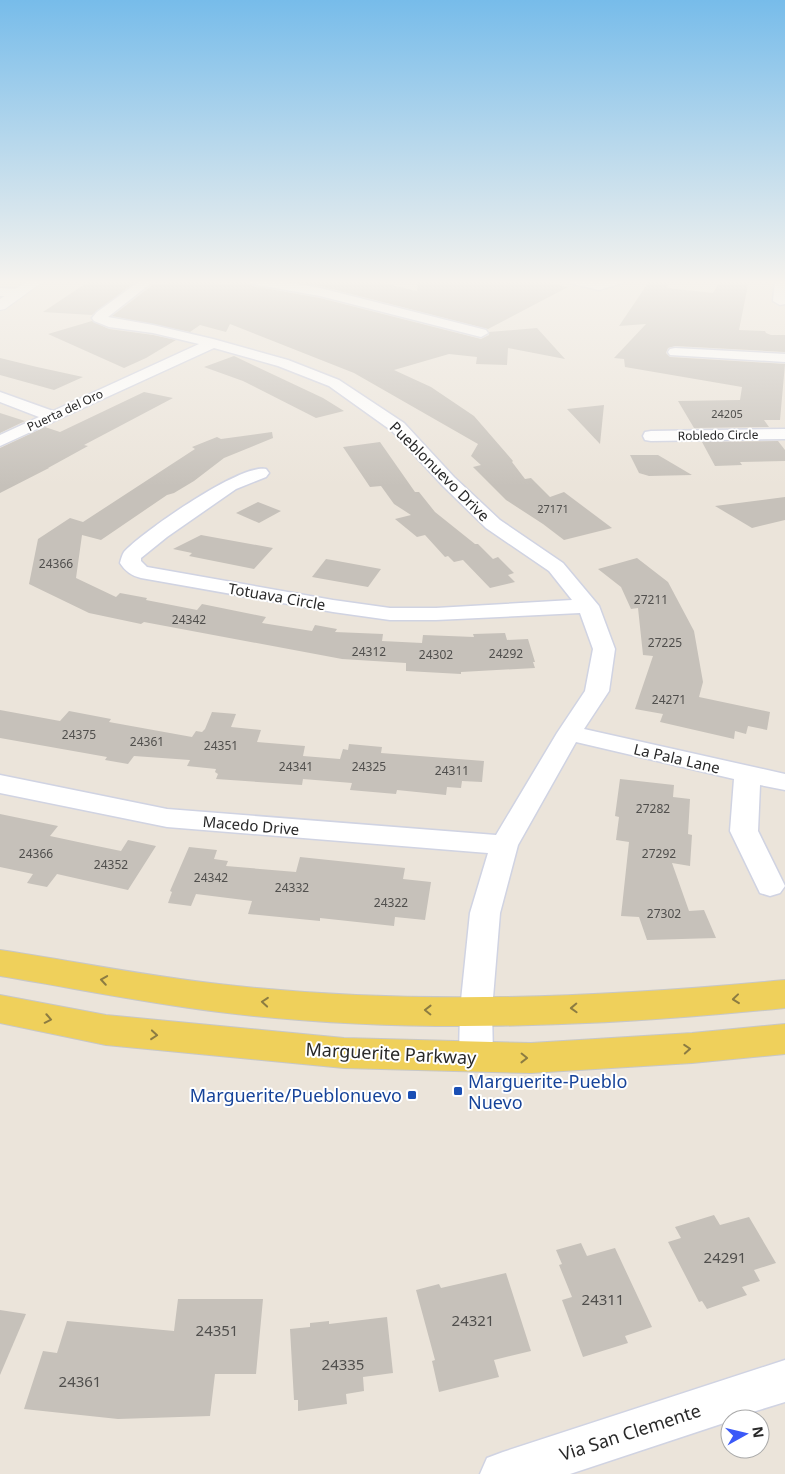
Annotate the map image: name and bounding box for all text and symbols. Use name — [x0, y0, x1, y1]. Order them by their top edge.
street label: Puerta del Oro — [24, 385, 106, 435]
house number: 24205 — [711, 406, 743, 421]
street label: Pueblonuevo Drive — [386, 417, 494, 525]
street label: Robledo Circle — [677, 426, 759, 444]
house number: 27171 — [537, 501, 569, 516]
house number: 24366 — [39, 555, 73, 572]
street label: Totuava Circle — [227, 578, 327, 614]
house number: 27211 — [634, 591, 668, 608]
house number: 24342 — [172, 611, 206, 628]
house number: 27225 — [648, 634, 682, 651]
house number: 24312 — [352, 643, 386, 660]
house number: 24292 — [489, 645, 523, 662]
house number: 24302 — [419, 646, 453, 663]
house number: 24271 — [652, 691, 686, 708]
house number: 24375 — [62, 726, 96, 743]
house number: 24361 — [130, 733, 164, 750]
house number: 24351 — [204, 737, 238, 754]
street label: La Pala Lane — [632, 738, 722, 778]
house number: 24341 — [279, 758, 313, 775]
house number: 24325 — [352, 758, 386, 775]
house number: 24311 — [435, 762, 469, 779]
house number: 27282 — [636, 800, 670, 817]
street label: Macedo Drive — [202, 811, 300, 839]
house number: 24366 — [19, 845, 53, 862]
house number: 27292 — [642, 845, 676, 862]
house number: 24352 — [94, 856, 128, 873]
house number: 24342 — [194, 869, 228, 886]
house number: 24332 — [275, 879, 309, 896]
house number: 24322 — [374, 894, 408, 911]
house number: 27302 — [647, 905, 681, 922]
one-way arrow — [100, 976, 109, 986]
one-way arrow — [732, 993, 740, 1004]
one-way arrow — [261, 996, 269, 1007]
one-way arrow — [570, 1003, 578, 1014]
one-way arrow — [423, 1005, 431, 1015]
one-way arrow — [43, 1013, 52, 1023]
one-way arrow — [150, 1029, 158, 1040]
street label: Marguerite Parkway — [305, 1037, 478, 1069]
one-way arrow — [683, 1043, 691, 1054]
one-way arrow — [521, 1053, 529, 1063]
place label: Marguerite-Pueblo Nuevo — [468, 1069, 627, 1114]
place label: Marguerite/Pueblonuevo — [190, 1083, 402, 1107]
marker: Marguerite-Pueblo Nuevo — [452, 1085, 464, 1097]
marker: Marguerite/Pueblonuevo — [406, 1089, 418, 1101]
house number: 24291 — [704, 1247, 746, 1267]
house number: 24311 — [582, 1289, 624, 1309]
house number: 24321 — [452, 1310, 494, 1330]
house number: 24351 — [196, 1320, 238, 1340]
house number: 24335 — [322, 1354, 364, 1374]
house number: 24361 — [59, 1371, 101, 1391]
street label: Via San Clemente — [556, 1398, 704, 1466]
north arrow — [720, 1409, 770, 1459]
text: N — [748, 1425, 769, 1439]

